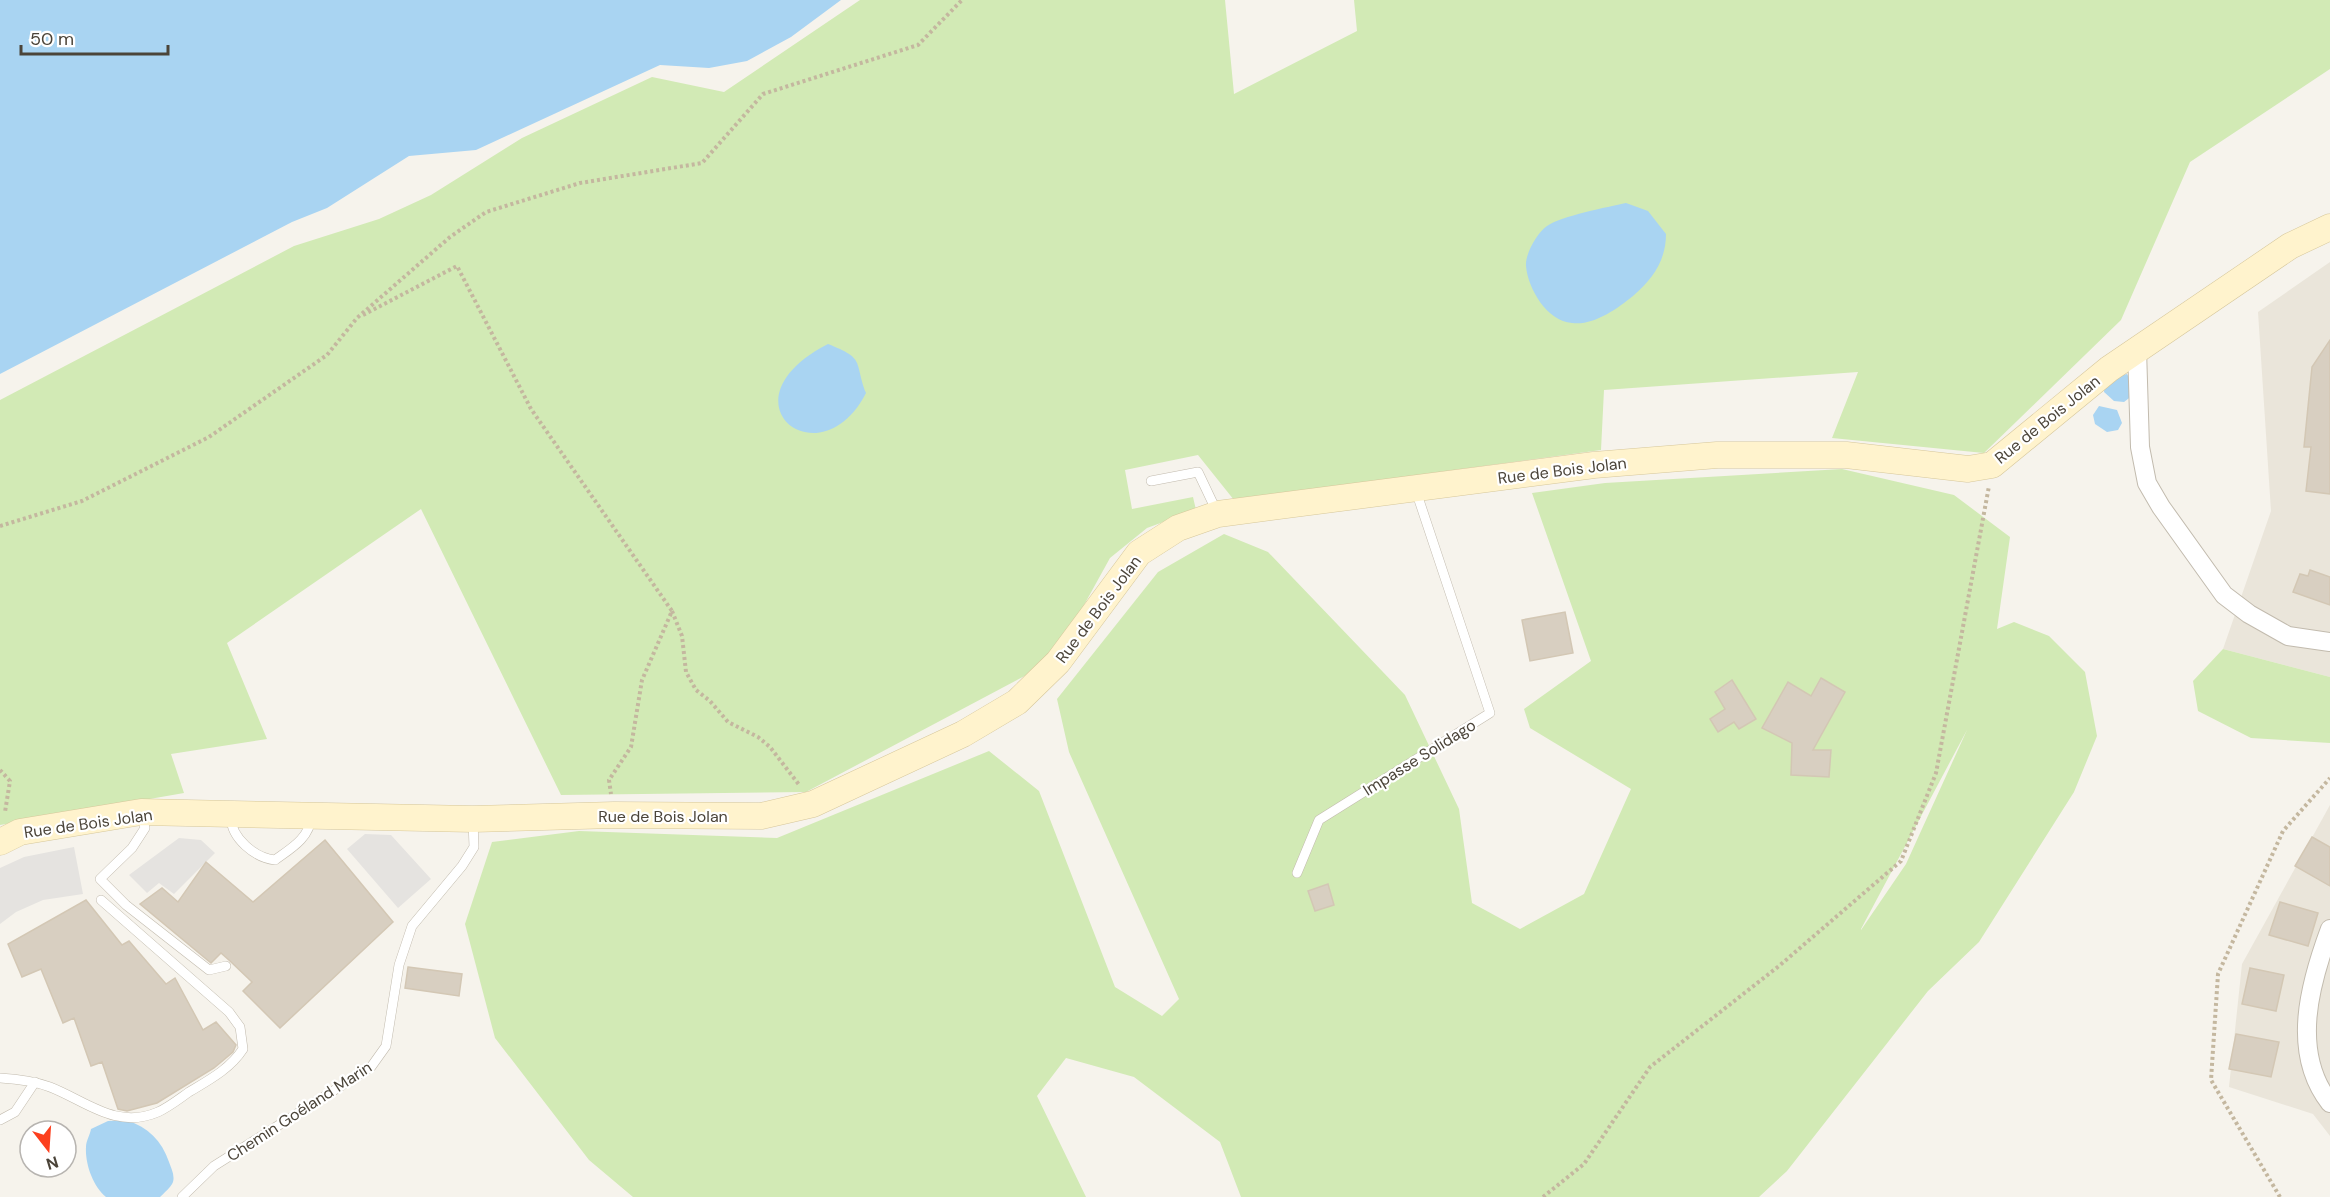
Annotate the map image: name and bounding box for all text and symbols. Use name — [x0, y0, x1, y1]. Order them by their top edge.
scale bar — [21, 18, 168, 56]
text: 50 m — [30, 27, 74, 51]
street label: Rue de Bois Jolan — [1990, 370, 2104, 468]
street label: Rue de Bois Jolan — [1496, 452, 1628, 489]
street label: Rue de Bois Jolan — [1051, 551, 1146, 667]
street label: Impasse Solidago — [1359, 714, 1480, 801]
street label: Rue de Bois Jolan — [22, 804, 154, 843]
street label: Rue de Bois Jolan — [598, 806, 728, 827]
street label: Chemin Goéland Marin — [223, 1057, 376, 1166]
north arrow — [18, 1119, 78, 1179]
text: N — [44, 1151, 61, 1175]

